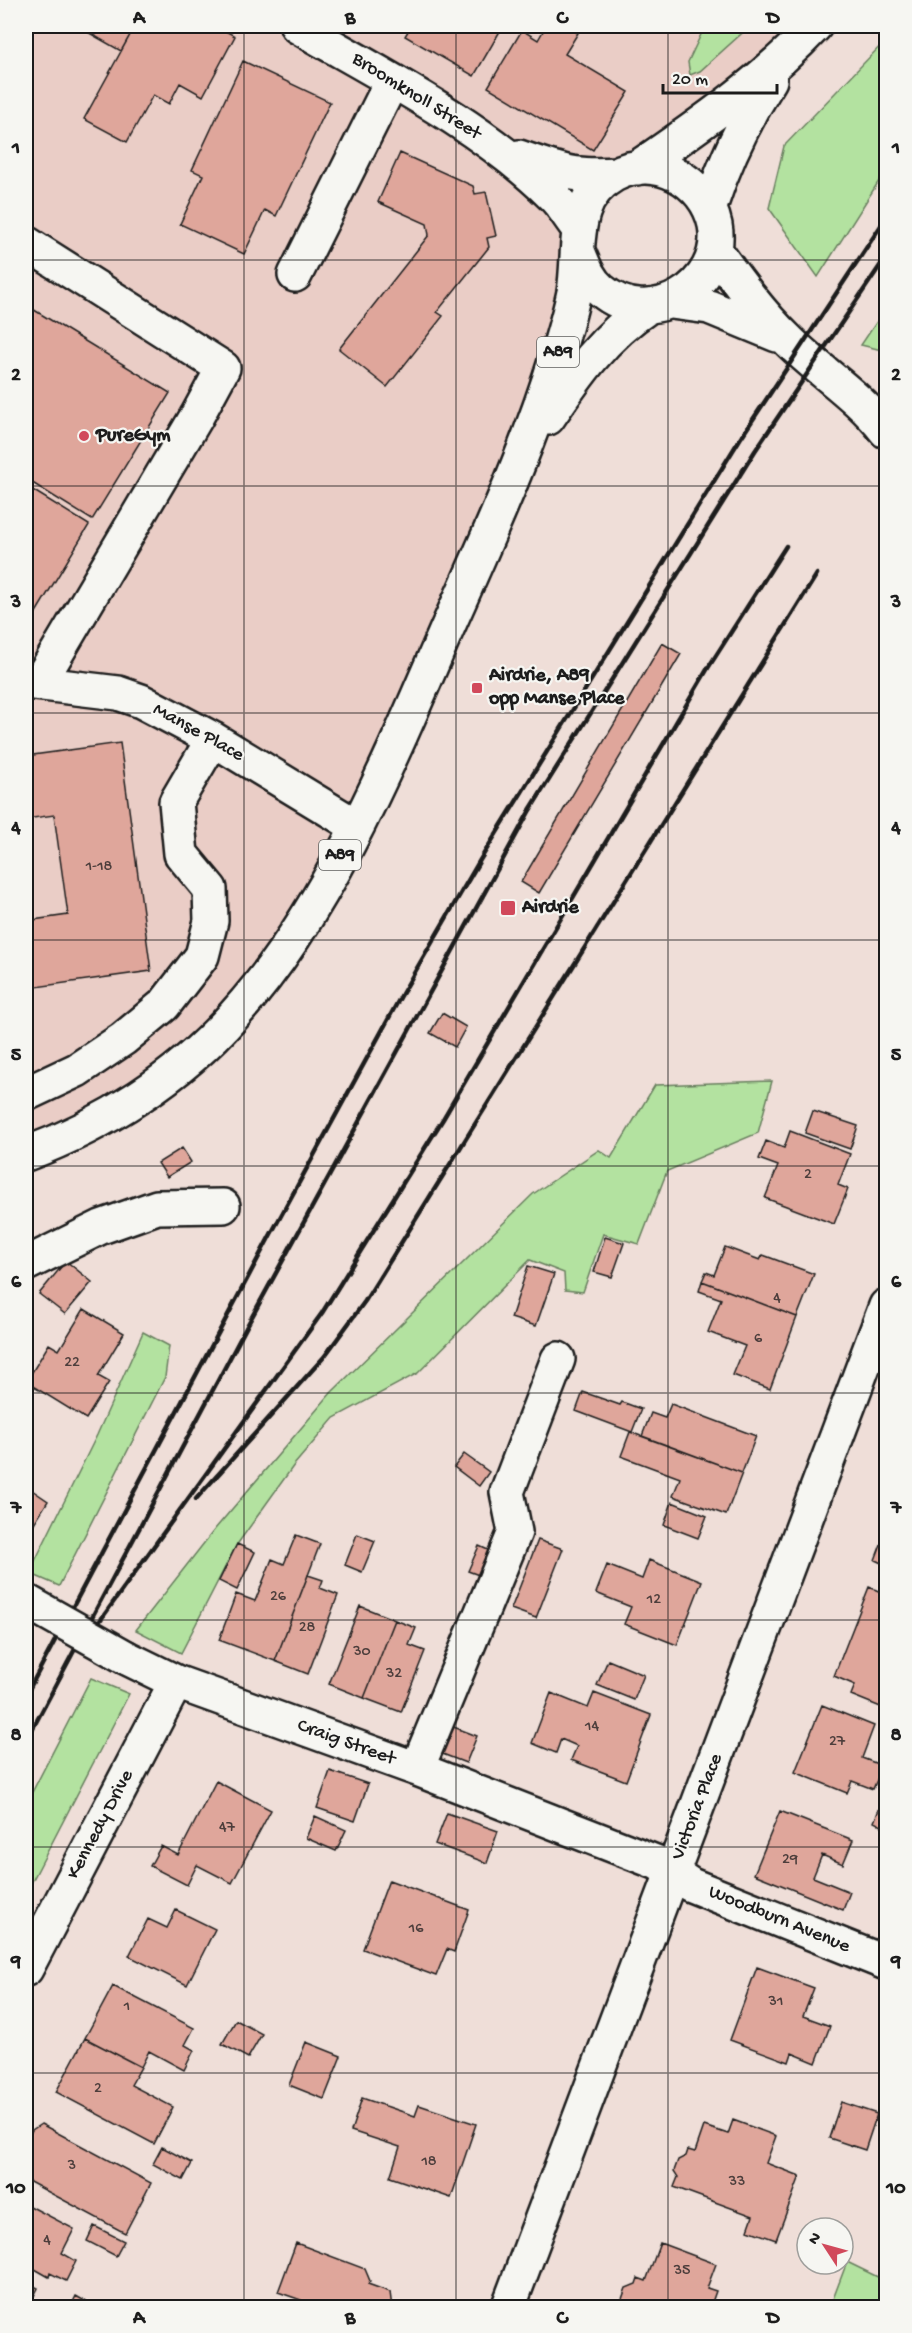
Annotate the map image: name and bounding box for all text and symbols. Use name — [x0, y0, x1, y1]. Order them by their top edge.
text: A — [132, 8, 147, 31]
text: B — [344, 8, 356, 31]
text: C — [556, 8, 570, 31]
text: D — [764, 8, 780, 31]
street label: Broomknoll Street — [346, 48, 486, 147]
scale bar — [663, 57, 777, 95]
text: 20 m — [672, 70, 708, 91]
text: 1 — [11, 138, 20, 161]
text: 1 — [891, 138, 900, 161]
road number: A89 — [537, 337, 579, 367]
text: 2 — [11, 365, 21, 388]
text: 2 — [891, 365, 901, 388]
place label: PureGym — [95, 425, 171, 448]
marker: PureGym — [77, 429, 91, 443]
text: 3 — [10, 592, 21, 615]
text: 3 — [890, 592, 901, 615]
place label: Airdrie, A89 opp Manse Place — [488, 665, 625, 711]
marker: Airdrie, A89 opp Manse Place — [470, 681, 484, 695]
street label: Manse Place — [148, 699, 248, 768]
text: 4 — [10, 818, 21, 841]
text: 4 — [890, 818, 901, 841]
road number: A89 — [319, 840, 361, 870]
house number: 1-18 — [85, 858, 113, 877]
place label: Airdrie — [521, 897, 579, 920]
marker: Airdrie — [499, 899, 517, 917]
text: 5 — [11, 1045, 22, 1068]
text: 5 — [891, 1045, 902, 1068]
house number: 2 — [804, 1166, 812, 1185]
text: 6 — [11, 1272, 22, 1295]
text: 6 — [891, 1272, 902, 1295]
house number: 4 — [773, 1290, 781, 1309]
house number: 6 — [754, 1330, 763, 1349]
house number: 22 — [64, 1354, 80, 1373]
text: 7 — [10, 1498, 23, 1521]
text: 7 — [890, 1498, 903, 1521]
house number: 26 — [270, 1588, 287, 1607]
house number: 12 — [646, 1591, 661, 1610]
house number: 28 — [299, 1619, 316, 1638]
house number: 30 — [352, 1643, 371, 1662]
house number: 32 — [385, 1665, 402, 1684]
street label: Craig Street — [294, 1715, 400, 1772]
house number: 14 — [584, 1718, 599, 1737]
text: 8 — [11, 1725, 22, 1748]
text: 8 — [891, 1725, 902, 1748]
house number: 27 — [829, 1733, 846, 1752]
street label: Victoria Place — [667, 1750, 729, 1864]
street label: Kennedy Drive — [63, 1766, 140, 1884]
house number: 47 — [219, 1819, 236, 1838]
house number: 29 — [782, 1851, 798, 1870]
street label: Woodburn Avenue — [705, 1881, 854, 1959]
house number: 16 — [408, 1920, 424, 1939]
text: 9 — [10, 1952, 21, 1975]
text: 9 — [890, 1952, 901, 1975]
house number: 31 — [768, 1993, 783, 2012]
house number: 1 — [123, 1998, 130, 2017]
house number: 2 — [94, 2080, 102, 2099]
house number: 18 — [420, 2153, 437, 2172]
house number: 3 — [67, 2157, 76, 2176]
house number: 33 — [728, 2173, 745, 2192]
text: 10 — [5, 2178, 26, 2201]
text: 10 — [885, 2178, 906, 2201]
north arrow — [795, 2216, 855, 2276]
text: N — [805, 2229, 827, 2249]
house number: 4 — [43, 2232, 51, 2251]
house number: 35 — [673, 2262, 690, 2281]
text: A — [132, 2308, 147, 2331]
text: B — [344, 2308, 356, 2331]
text: C — [556, 2308, 570, 2331]
text: D — [764, 2308, 780, 2331]

